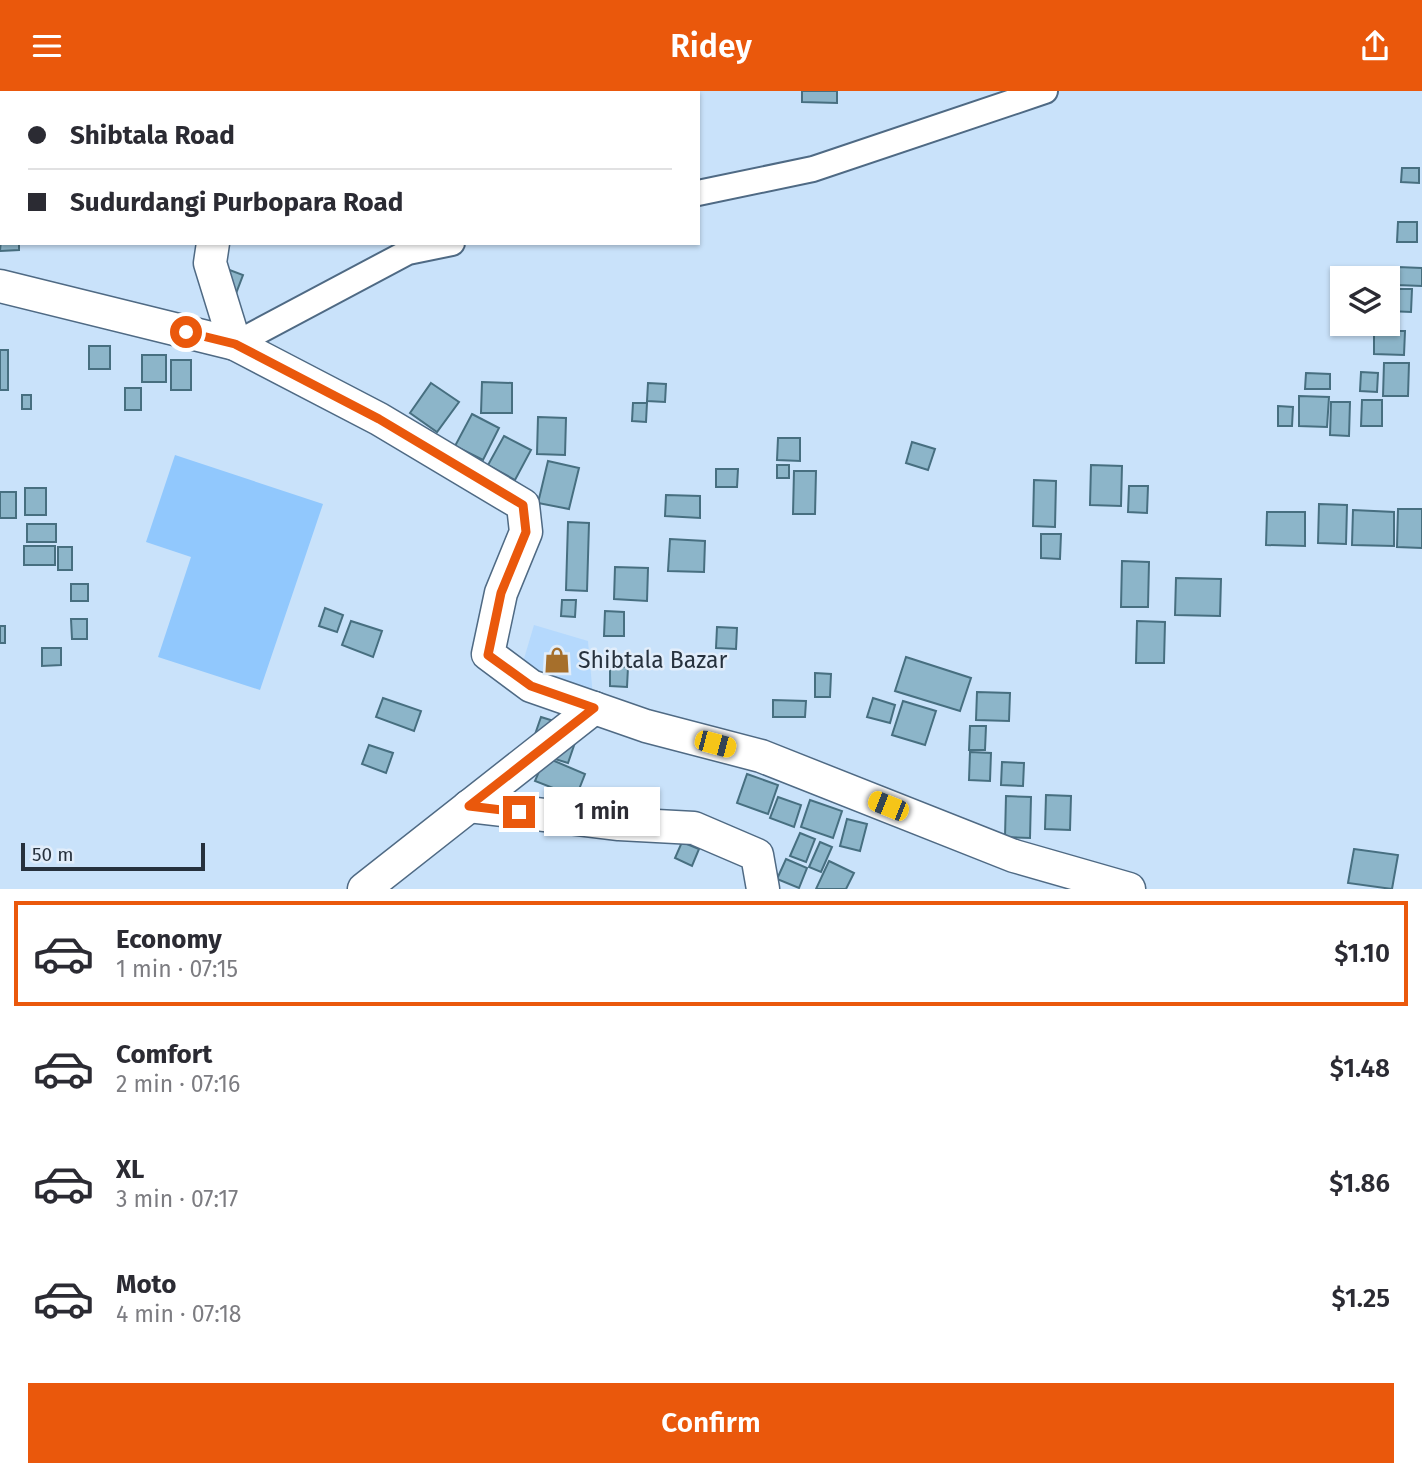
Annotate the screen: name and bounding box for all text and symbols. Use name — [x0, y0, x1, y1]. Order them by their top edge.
icon: menu — [28, 27, 66, 65]
text: Ridey — [670, 27, 752, 65]
icon: share — [1356, 27, 1394, 65]
text: Shibtala Road — [70, 120, 235, 151]
text: Sudurdangi Purbopara Road — [70, 187, 403, 218]
map controls — [1330, 266, 1400, 336]
button: layers — [1330, 266, 1400, 336]
route start — [170, 316, 202, 348]
shop icon: Shibtala Bazar — [542, 645, 572, 675]
place label: Shibtala Bazar — [578, 646, 728, 674]
car — [692, 728, 739, 760]
callout: 1 min — [544, 787, 659, 837]
car — [865, 788, 912, 824]
route end — [503, 796, 535, 828]
text: 1 min — [574, 797, 630, 825]
scale bar — [21, 840, 205, 872]
text: 50 m — [32, 843, 73, 866]
icon: car — [32, 922, 95, 985]
text: Economy — [116, 924, 222, 955]
text: $1.10 — [1334, 938, 1390, 969]
text: 1 min · 07:15 — [116, 955, 238, 983]
icon: car — [32, 1037, 95, 1100]
text: Comfort — [116, 1039, 212, 1070]
text: $1.48 — [1330, 1053, 1390, 1084]
text: 2 min · 07:16 — [116, 1070, 240, 1098]
icon: car — [32, 1152, 95, 1215]
text: XL — [116, 1154, 144, 1185]
text: $1.86 — [1329, 1168, 1390, 1199]
text: 3 min · 07:17 — [116, 1185, 238, 1213]
icon: car — [32, 1267, 95, 1330]
text: Moto — [116, 1269, 176, 1300]
text: $1.25 — [1332, 1283, 1390, 1314]
text: 4 min · 07:18 — [116, 1300, 242, 1328]
button: Confirm — [28, 1383, 1394, 1463]

